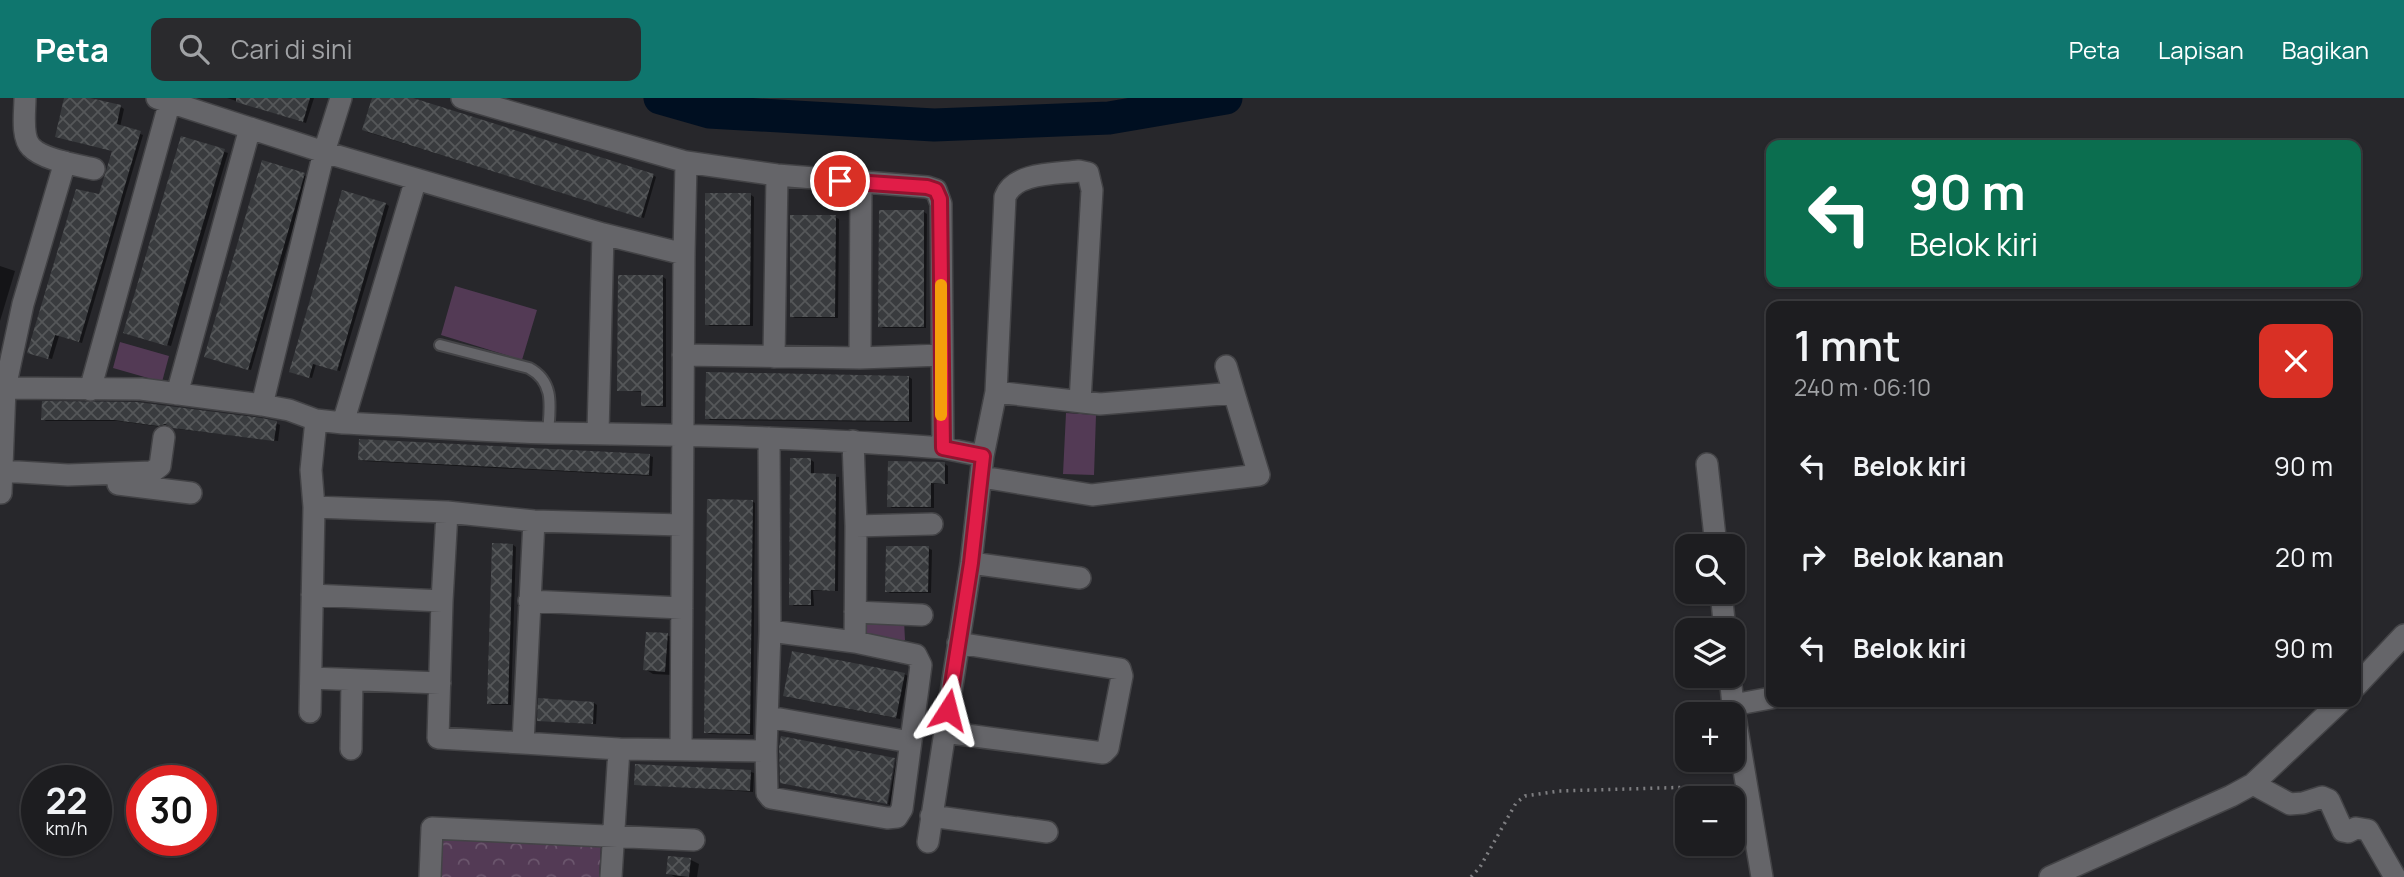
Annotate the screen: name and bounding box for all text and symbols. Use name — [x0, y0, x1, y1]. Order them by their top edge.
search box — [151, 18, 641, 81]
text: Peta — [35, 27, 109, 72]
icon: search — [175, 30, 213, 68]
text: Cari di sini — [231, 31, 353, 67]
text: Peta — [2069, 33, 2120, 66]
text: Lapisan — [2158, 33, 2244, 66]
text: Bagikan — [2282, 33, 2369, 66]
pin — [810, 151, 870, 211]
text: 90 m — [1909, 158, 2026, 225]
icon: arrive — [821, 162, 859, 200]
icon: left — [1794, 168, 1885, 259]
text: Belok kiri — [1909, 222, 2038, 266]
text: 1 mnt — [1794, 316, 1901, 374]
button: close — [2259, 324, 2333, 398]
text: 240 m · 06:10 — [1794, 371, 1931, 403]
icon: left — [1794, 447, 1832, 485]
text: Belok kiri — [1853, 448, 1967, 484]
text: 90 m — [2274, 448, 2333, 484]
map controls — [1675, 534, 1745, 856]
button: search — [1675, 534, 1745, 604]
icon: right — [1794, 538, 1832, 576]
text: Belok kanan — [1853, 539, 2004, 575]
text: 20 m — [2275, 539, 2333, 575]
button: layers — [1675, 618, 1745, 688]
icon: left — [1794, 629, 1832, 667]
text: Belok kiri — [1853, 630, 1967, 666]
text: 90 m — [2274, 630, 2333, 666]
position arrow — [911, 673, 985, 747]
button: + — [1675, 702, 1745, 772]
speed limit sign: 30 — [126, 765, 217, 856]
text: 22 — [46, 777, 87, 825]
button: − — [1675, 786, 1745, 856]
text: km/h — [46, 816, 87, 840]

